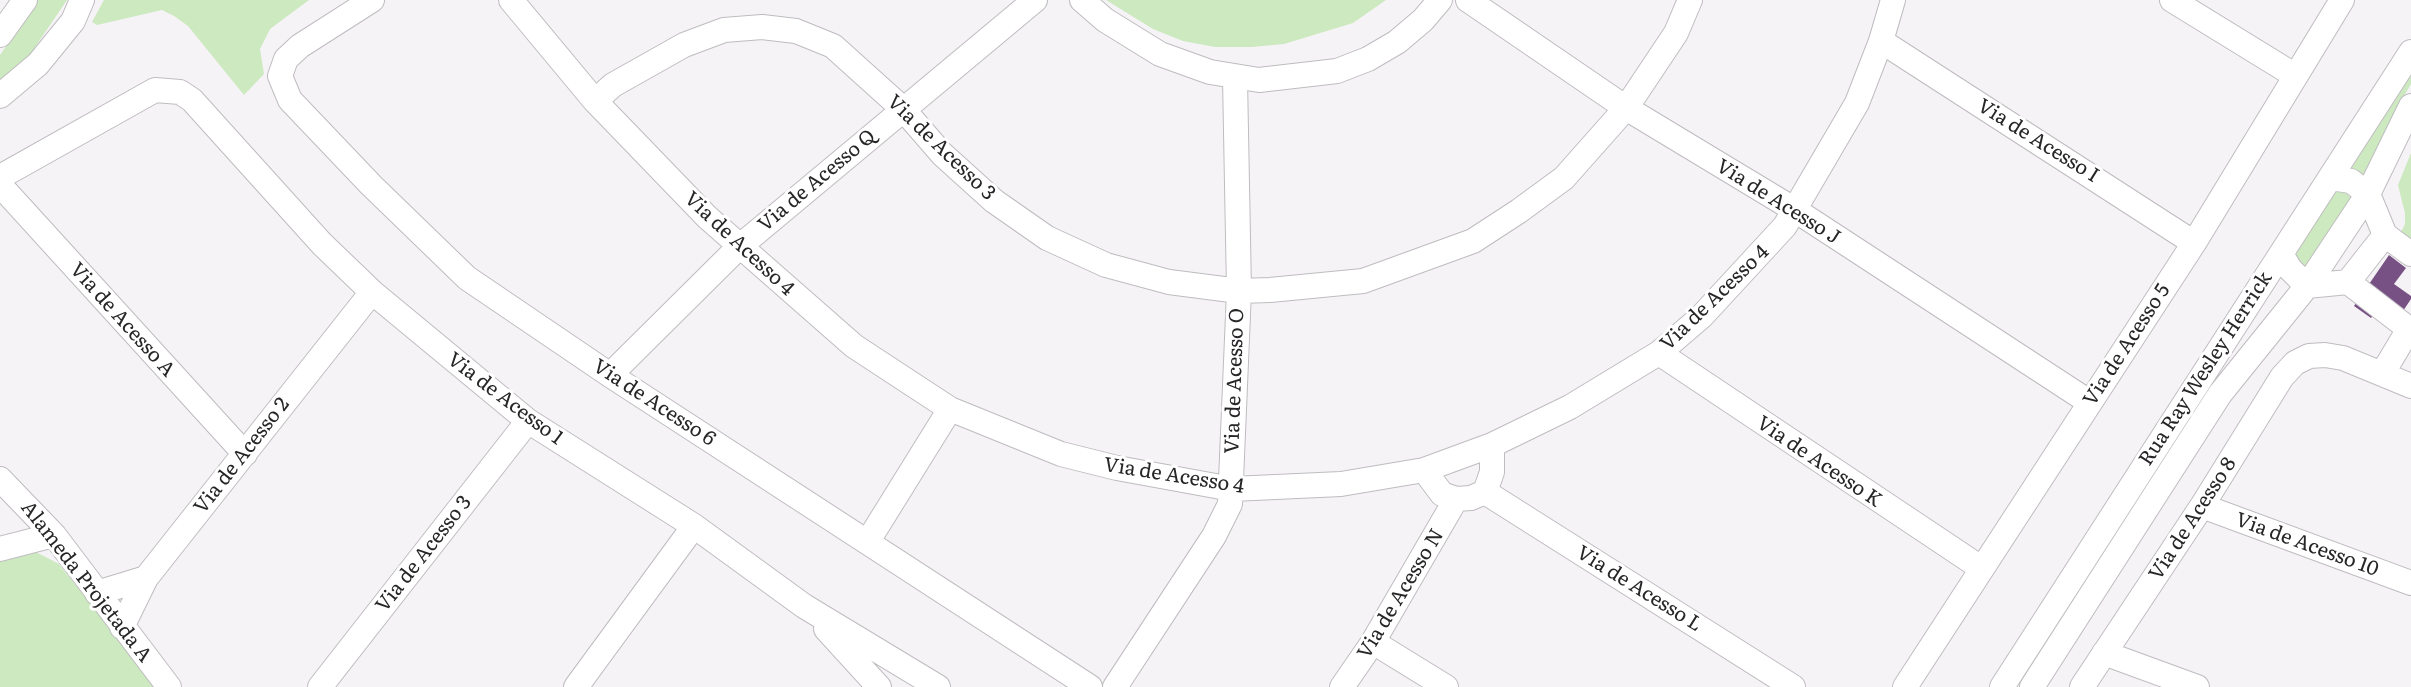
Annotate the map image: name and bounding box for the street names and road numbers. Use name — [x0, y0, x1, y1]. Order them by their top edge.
street label: Via de Acesso 3 — [882, 90, 1000, 206]
street label: Via de Acesso I — [1973, 94, 2103, 188]
street label: Via de Acesso Q — [753, 125, 881, 237]
street label: Via de Acesso J — [1711, 154, 1845, 250]
street label: Via de Acesso 4 — [679, 187, 799, 301]
street label: Via de Acesso 4 — [1656, 240, 1774, 356]
street label: Via de Acesso A — [64, 258, 180, 382]
street label: Rua Ray Wesley Herrick — [2134, 268, 2278, 470]
street label: Via de Acesso 5 — [2079, 279, 2175, 411]
street label: Via de Acesso O — [1220, 308, 1250, 454]
street label: Via de Acesso 1 — [442, 348, 568, 450]
street label: Via de Acesso 6 — [588, 354, 720, 452]
street label: Via de Acesso 2 — [189, 393, 295, 519]
street label: Via de Acesso K — [1752, 411, 1886, 513]
street label: Via de Acesso 4 — [1102, 453, 1246, 499]
street label: Via de Acesso 8 — [2144, 453, 2242, 585]
street label: Via de Acesso 3 — [371, 491, 477, 617]
street label: Alameda Projetada A — [16, 497, 156, 667]
street label: Via de Acesso 10 — [2232, 508, 2382, 582]
street label: Via de Acesso N — [1353, 525, 1449, 663]
street label: Via de Acesso L — [1572, 541, 1706, 637]

